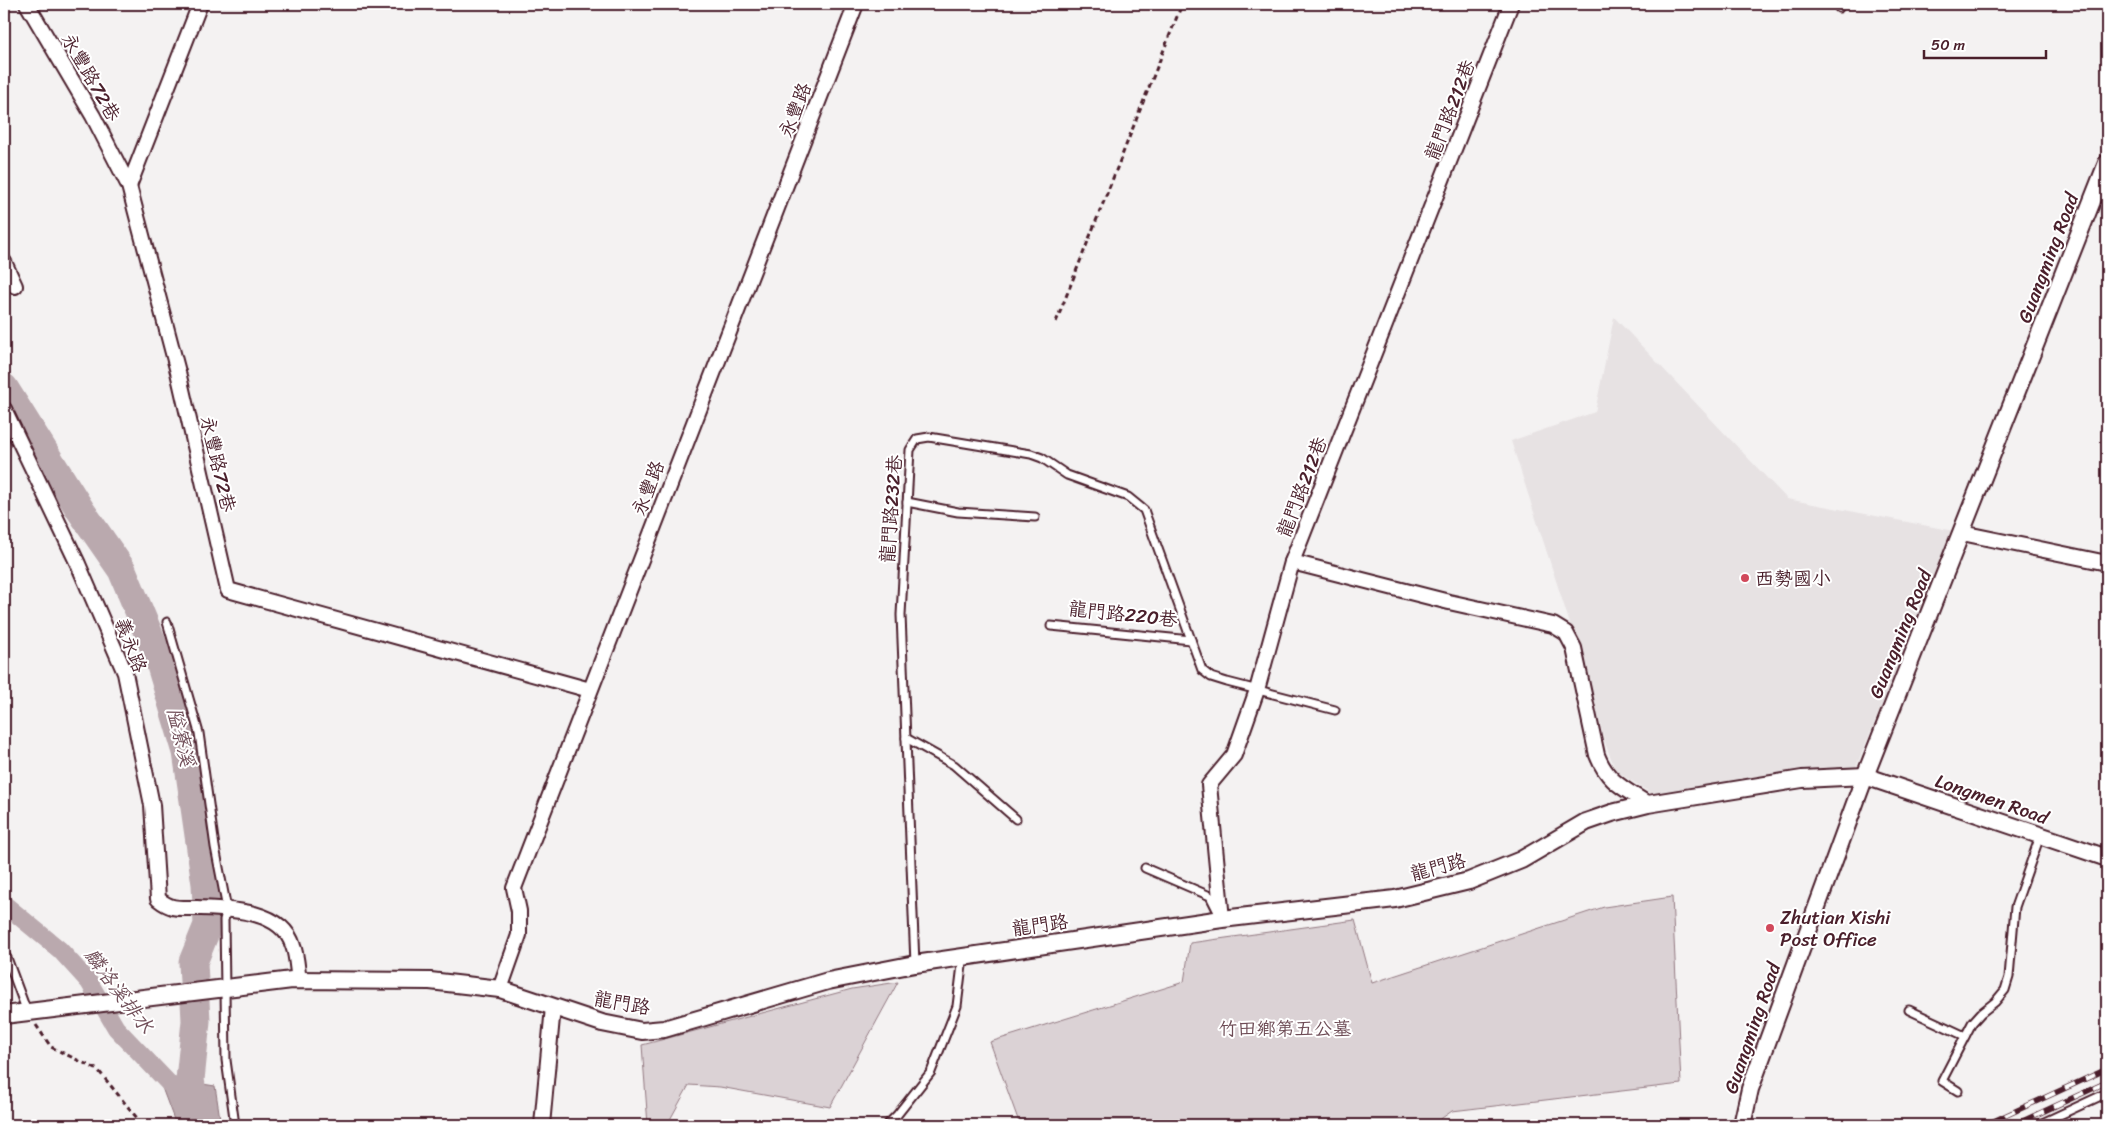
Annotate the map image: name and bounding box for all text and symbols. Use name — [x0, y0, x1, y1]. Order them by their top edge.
street label: 永豐路72巷 — [52, 26, 130, 128]
scale bar — [1924, 28, 2046, 60]
text: 50 m — [1931, 32, 1966, 58]
street label: 龍門路212巷 — [1416, 55, 1484, 165]
street label: 永豐路 — [769, 77, 821, 143]
street label: Guangming Road — [2008, 186, 2089, 328]
street label: 永豐路72巷 — [191, 413, 245, 515]
street label: 龍門路212巷 — [1268, 432, 1336, 542]
street label: 龍門路232巷 — [871, 454, 911, 564]
street label: 永豐路 — [622, 455, 674, 521]
place label: 西勢國小 — [1755, 562, 1831, 595]
street label: Guangming Road — [1859, 563, 1942, 704]
marker: 西勢國小 — [1739, 572, 1751, 584]
street label: 龍門路220巷 — [1067, 592, 1179, 636]
street label: 義永路 — [105, 612, 157, 678]
water label: 隘寮溪 — [157, 704, 205, 771]
street label: Longmen Road — [1931, 764, 2054, 834]
street label: 龍門路 — [1406, 844, 1470, 890]
place label: Zhutian Xishi Post Office — [1780, 901, 1891, 956]
street label: 龍門路 — [1009, 905, 1071, 945]
marker: Zhutian Xishi Post Office — [1764, 922, 1776, 934]
water label: 麟洛溪排水 — [75, 941, 164, 1042]
street label: Guangming Road — [1714, 956, 1791, 1098]
street label: 龍門路 — [591, 982, 653, 1024]
park label: 竹田鄉第五公墓 — [1218, 1012, 1352, 1045]

